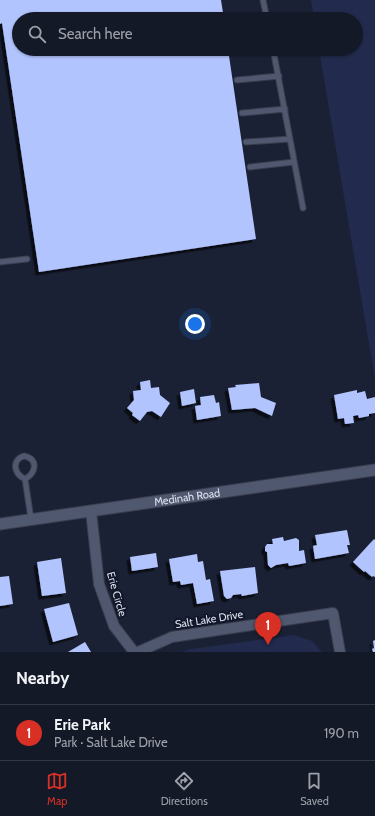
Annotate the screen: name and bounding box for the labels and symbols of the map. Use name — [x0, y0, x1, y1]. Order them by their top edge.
your location — [185, 314, 205, 334]
street label: Medinah Road — [153, 485, 221, 509]
street label: Erie Circle — [104, 570, 130, 618]
street label: Salt Lake Drive — [174, 607, 244, 631]
pin: 1 — [255, 612, 281, 645]

